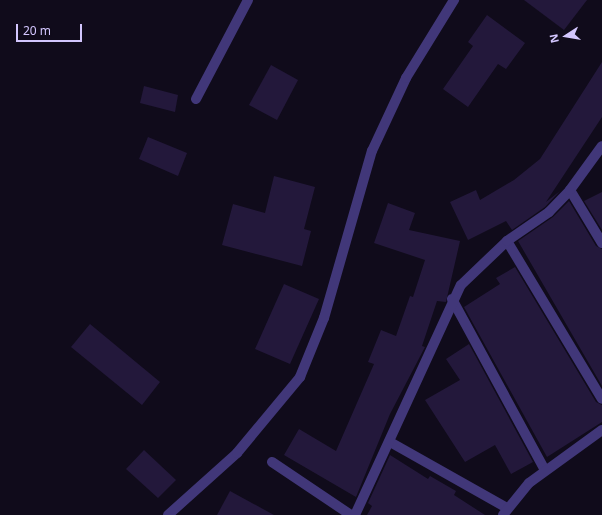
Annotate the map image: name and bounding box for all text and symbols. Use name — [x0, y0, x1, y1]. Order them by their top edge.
scale bar — [18, 16, 84, 42]
north arrow — [546, 16, 586, 56]
text: 20 m — [23, 22, 51, 39]
text: N — [546, 33, 562, 45]

